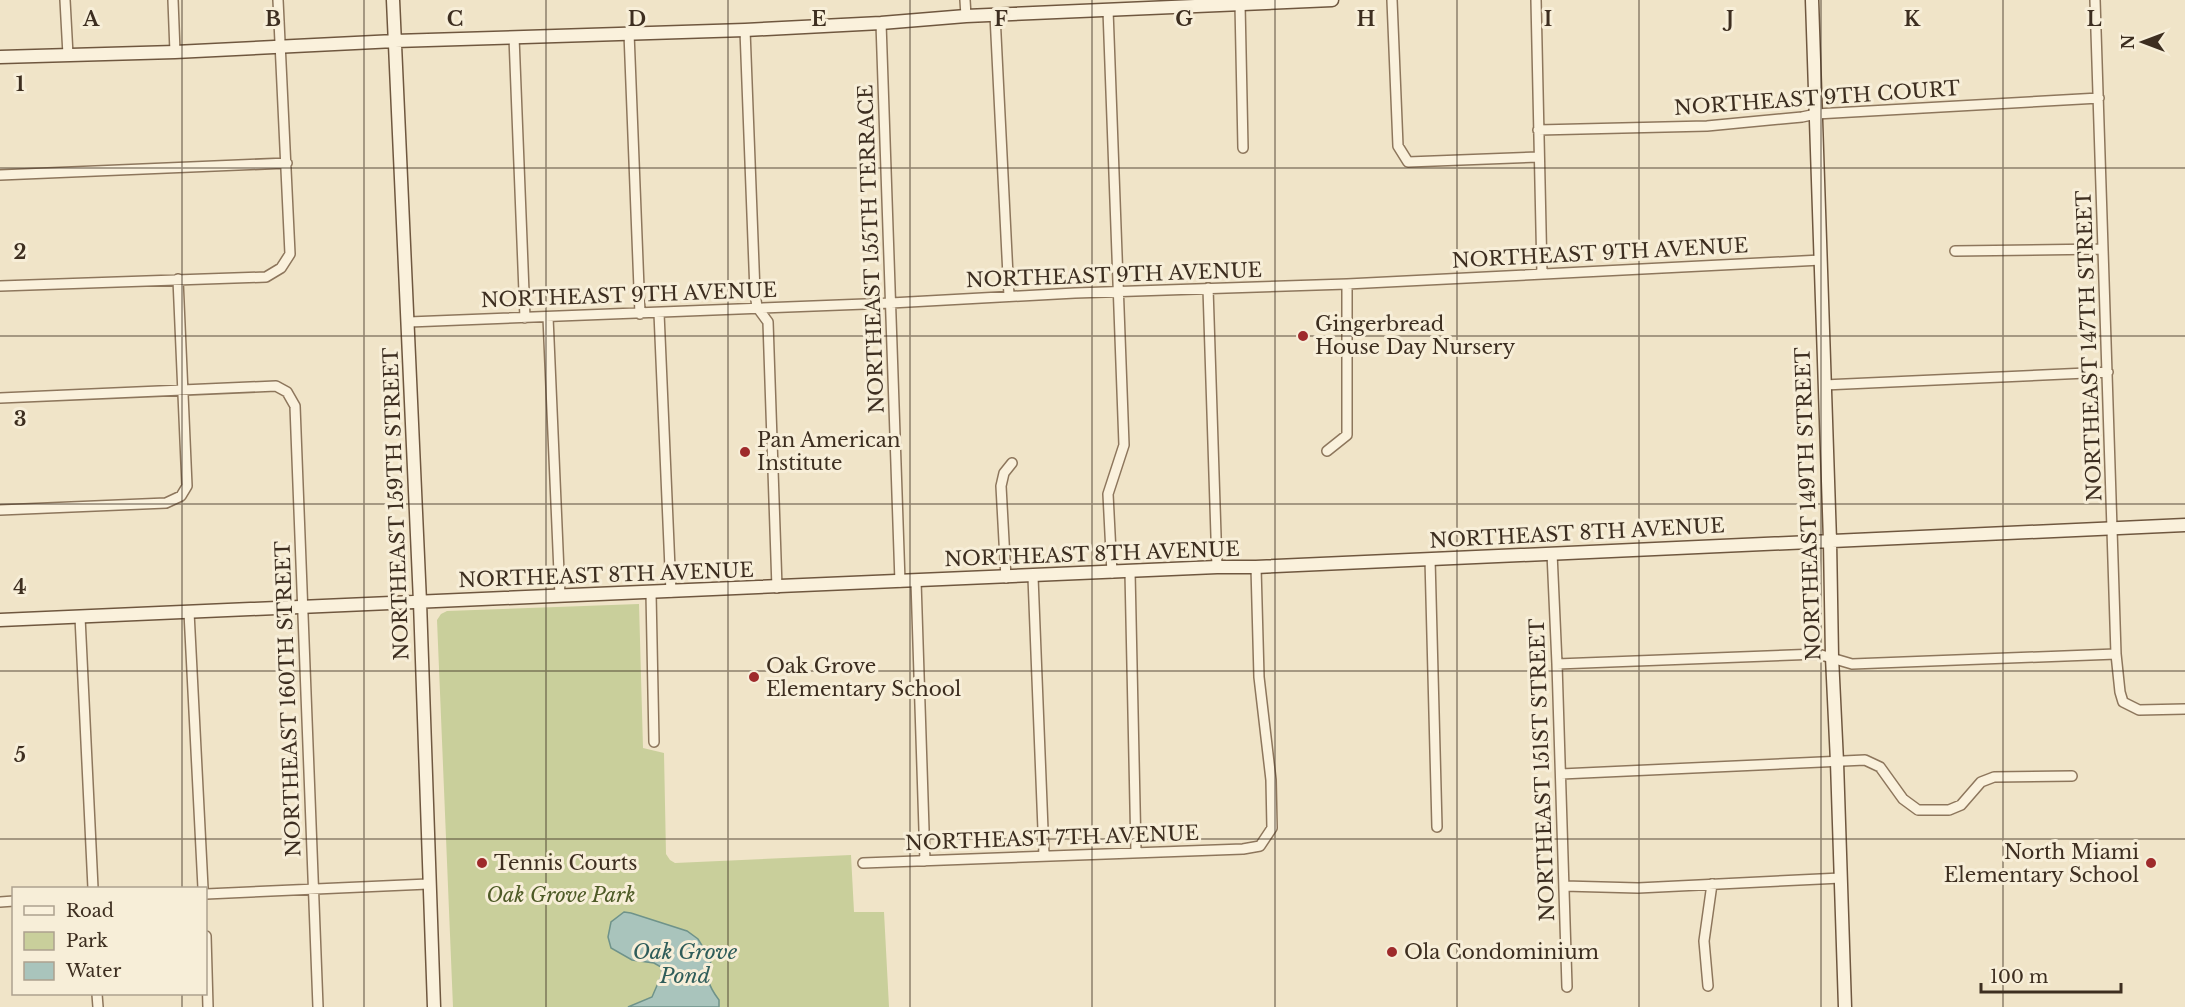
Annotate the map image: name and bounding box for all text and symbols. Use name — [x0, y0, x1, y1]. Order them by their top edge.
text: A — [82, 7, 100, 31]
text: B — [265, 7, 281, 31]
text: C — [447, 7, 463, 31]
text: D — [628, 7, 646, 31]
text: E — [811, 7, 827, 31]
text: F — [994, 7, 1008, 31]
text: G — [1175, 7, 1193, 31]
text: H — [1357, 7, 1376, 31]
text: I — [1544, 7, 1552, 31]
text: J — [1722, 7, 1734, 31]
text: K — [1904, 7, 1921, 31]
text: L — [2086, 7, 2102, 31]
north arrow — [2113, 12, 2173, 72]
text: N — [2118, 34, 2138, 50]
text: 1 — [16, 72, 25, 96]
street label: NORTHEAST 9TH COURT — [1673, 76, 1961, 120]
street label: NORTHEAST 155TH TERRACE — [853, 84, 889, 414]
street label: NORTHEAST 147TH STREET — [2072, 190, 2106, 502]
street label: NORTHEAST 9TH AVENUE — [1451, 233, 1749, 273]
text: 2 — [13, 240, 27, 264]
street label: NORTHEAST 9TH AVENUE — [965, 258, 1263, 292]
street label: NORTHEAST 9TH AVENUE — [480, 278, 778, 312]
place label: Gingerbread House Day Nursery — [1315, 312, 1515, 359]
marker: Gingerbread House Day Nursery — [1296, 329, 1310, 343]
street label: NORTHEAST 159TH STREET — [379, 347, 413, 661]
street label: NORTHEAST 149TH STREET — [1791, 347, 1825, 661]
text: 3 — [14, 407, 26, 431]
place label: Pan American Institute — [757, 428, 901, 475]
marker: Pan American Institute — [738, 445, 752, 459]
street label: NORTHEAST 8TH AVENUE — [1429, 513, 1725, 553]
street label: NORTHEAST 8TH AVENUE — [944, 537, 1240, 571]
street label: NORTHEAST 160TH STREET — [270, 541, 306, 857]
street label: NORTHEAST 8TH AVENUE — [458, 558, 754, 592]
text: 4 — [13, 575, 27, 599]
street label: NORTHEAST 151ST STREET — [1525, 618, 1559, 922]
place label: Oak Grove Elementary School — [766, 654, 961, 701]
marker: Oak Grove Elementary School — [747, 670, 761, 684]
text: 5 — [14, 743, 26, 767]
street label: NORTHEAST 7TH AVENUE — [905, 821, 1199, 855]
place label: North Miami Elementary School — [1944, 840, 2139, 887]
place label: Tennis Courts — [494, 851, 637, 875]
marker: Tennis Courts — [475, 856, 489, 870]
marker: North Miami Elementary School — [2144, 856, 2158, 870]
park label: Oak Grove Park — [487, 883, 635, 907]
legend — [12, 887, 207, 995]
text: Road — [66, 900, 114, 922]
text: Park — [66, 930, 108, 952]
water label: Oak Grove Pond — [633, 939, 738, 989]
place label: Ola Condominium — [1404, 940, 1600, 964]
marker: Ola Condominium — [1385, 945, 1399, 959]
scale bar — [1981, 956, 2120, 994]
text: Water — [65, 960, 122, 982]
text: 100 m — [1990, 966, 2048, 988]

